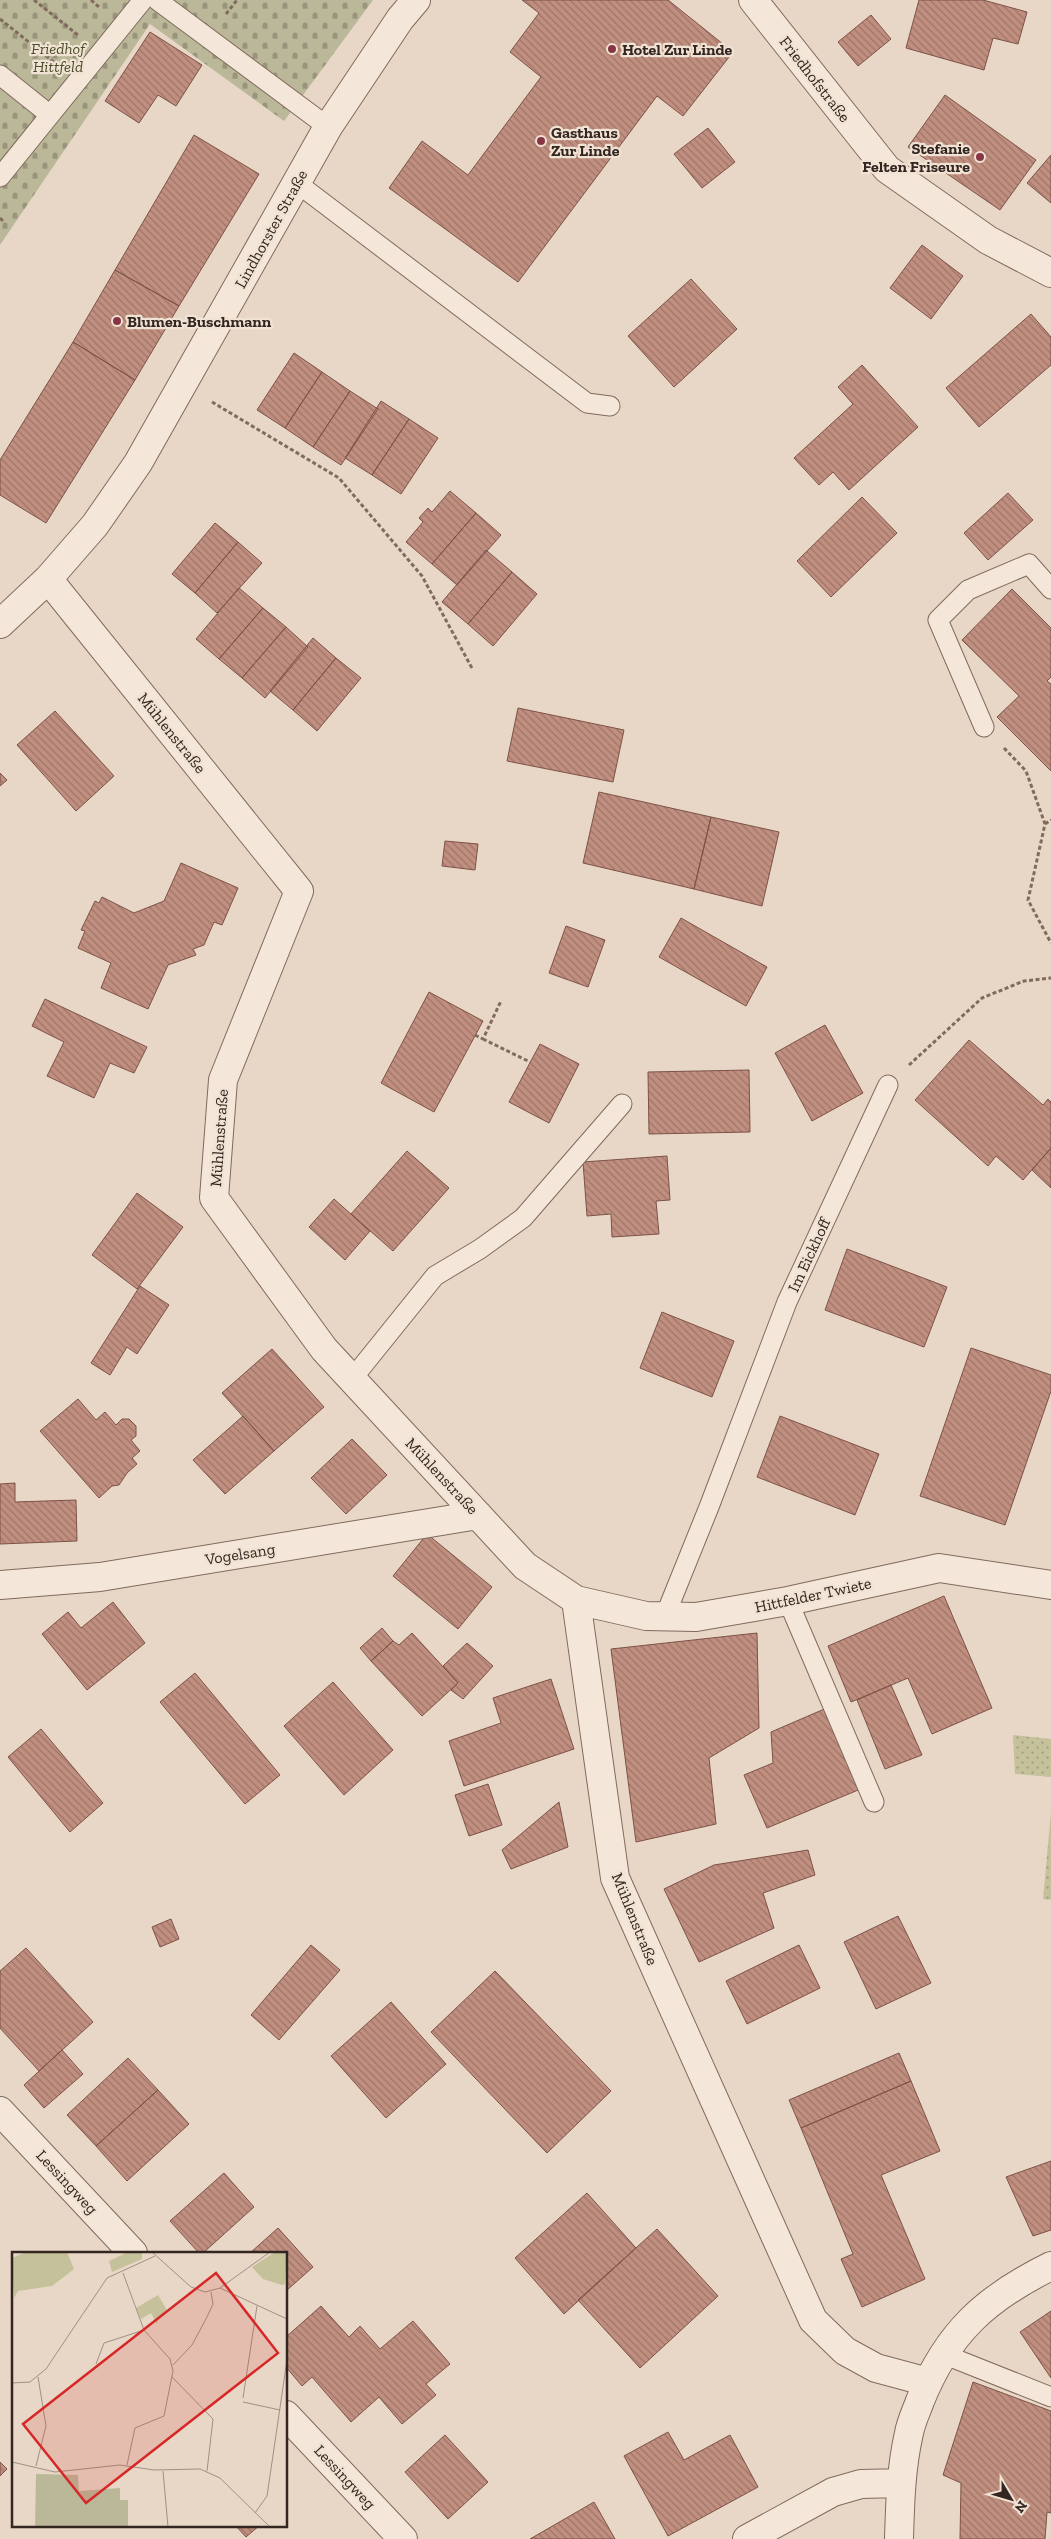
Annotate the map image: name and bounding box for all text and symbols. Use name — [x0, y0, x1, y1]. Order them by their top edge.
street label: Friedhofstraße — [775, 32, 855, 126]
park label: Friedhof Hittfeld — [31, 39, 87, 76]
place label: Hotel Zur Linde — [622, 40, 733, 59]
marker: Hotel Zur Linde — [606, 43, 618, 55]
place label: Gasthaus Zur Linde — [551, 123, 620, 160]
marker: Gasthaus Zur Linde — [535, 135, 547, 147]
place label: Stefanie Felten Friseure — [862, 139, 970, 176]
marker: Stefanie Felten Friseure — [974, 151, 986, 163]
street label: Lindhorster Straße — [231, 166, 311, 292]
place label: Blumen-Buschmann — [127, 312, 272, 331]
marker: Blumen-Buschmann — [111, 315, 123, 327]
street label: Mühlenstraße — [134, 689, 210, 777]
street label: Mühlenstraße — [206, 1088, 232, 1188]
street label: Im Eickhoff — [784, 1214, 835, 1295]
street label: Mühlenstraße — [402, 1434, 482, 1518]
street label: Vogelsang — [203, 1539, 277, 1569]
street label: Hittfelder Twiete — [753, 1573, 873, 1617]
street label: Mühlenstraße — [608, 1870, 662, 1968]
street label: Lessingweg — [32, 2146, 102, 2218]
inset map — [12, 2252, 288, 2526]
street label: Lessingweg — [310, 2441, 380, 2513]
north arrow — [986, 2474, 1036, 2524]
text: N — [1011, 2497, 1031, 2516]

